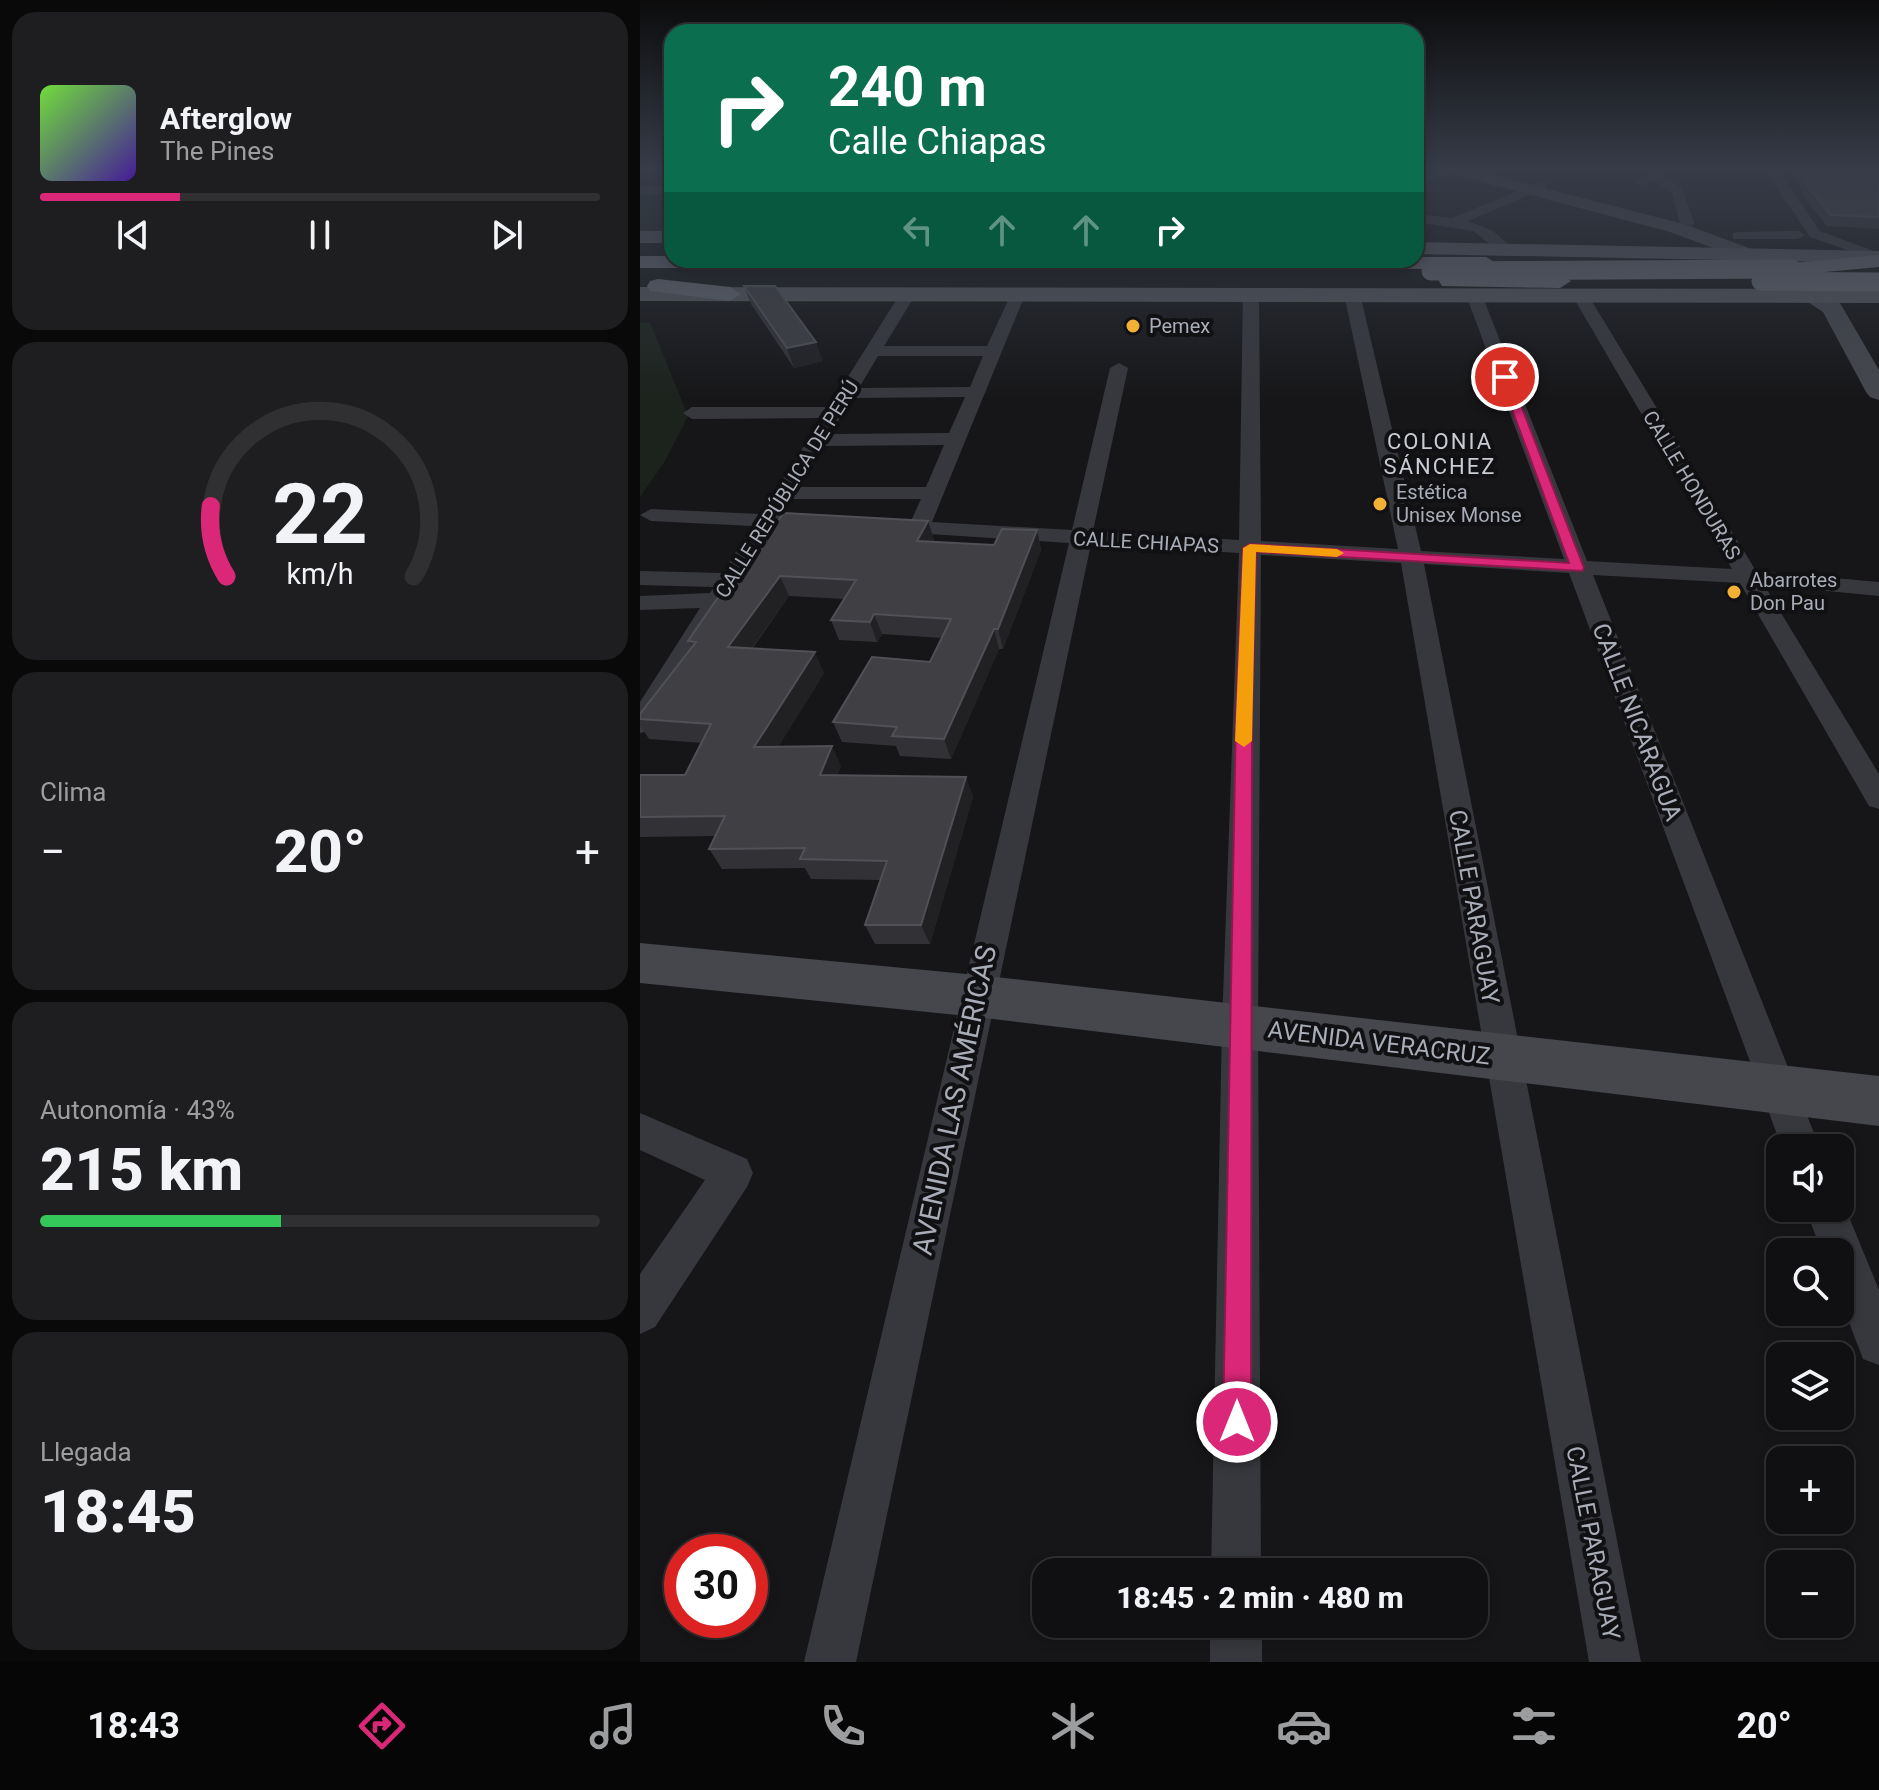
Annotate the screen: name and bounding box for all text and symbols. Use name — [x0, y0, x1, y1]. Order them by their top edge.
text: 240 m — [828, 54, 987, 120]
icon: right — [696, 56, 800, 160]
text: Afterglow — [160, 101, 292, 136]
text: Calle Chiapas — [828, 121, 1047, 163]
text: The Pines — [160, 136, 274, 166]
icon: left — [896, 208, 940, 252]
icon: ahead — [980, 208, 1024, 252]
icon: ahead — [1064, 208, 1108, 252]
icon: right — [1148, 208, 1192, 252]
icon: previous — [111, 213, 155, 257]
icon: pause — [298, 213, 342, 257]
icon: next — [485, 213, 529, 257]
place label: Pemex — [1149, 314, 1210, 338]
marker: Pemex — [1124, 317, 1142, 335]
pin — [1471, 343, 1539, 411]
icon: arrive — [1483, 355, 1527, 399]
street label: CALLE REPÚBLICA DE PERÚ — [710, 376, 864, 602]
street label: CALLE HONDURAS — [1638, 406, 1746, 564]
district label: COLONIA SÁNCHEZ — [1384, 429, 1496, 479]
text: 22 — [272, 466, 368, 563]
place label: Estética Unisex Monse — [1396, 480, 1522, 527]
marker: Estética Unisex Monse — [1371, 495, 1389, 513]
street label: CALLE CHIAPAS — [1072, 526, 1220, 558]
text: km/h — [286, 557, 354, 591]
place label: Abarrotes Don Pau — [1750, 568, 1837, 615]
marker: Abarrotes Don Pau — [1725, 583, 1743, 601]
street label: CALLE NICARAGUA — [1586, 619, 1688, 825]
text: Clima — [40, 777, 107, 807]
street label: CALLE PARAGUAY — [1443, 808, 1505, 1007]
text: 20° — [274, 816, 367, 887]
text: − — [40, 826, 65, 878]
text: + — [575, 826, 600, 878]
street label: AVENIDA LAS AMÉRICAS — [906, 942, 1003, 1258]
street label: AVENIDA VERACRUZ — [1266, 1015, 1492, 1071]
text: Autonomía · 43% — [40, 1095, 235, 1125]
text: 215 km — [40, 1134, 243, 1205]
map controls — [1766, 1134, 1854, 1638]
button: sound — [1766, 1134, 1854, 1222]
button: search — [1766, 1238, 1854, 1326]
button: layers — [1766, 1342, 1854, 1430]
position arrow — [1195, 1380, 1279, 1464]
text: Llegada — [40, 1437, 132, 1467]
street label: CALLE PARAGUAY — [1560, 1444, 1626, 1643]
button: + — [1766, 1446, 1854, 1534]
text: 18:45 — [40, 1476, 196, 1547]
speed limit sign: 30 — [664, 1534, 768, 1638]
button: − — [1766, 1550, 1854, 1638]
text: 18:45 · 2 min · 480 m — [1116, 1580, 1404, 1615]
icon: directions — [354, 1698, 410, 1754]
icon: music — [585, 1698, 641, 1754]
icon: phone — [815, 1698, 871, 1754]
icon: climate — [1045, 1698, 1101, 1754]
icon: car — [1276, 1698, 1332, 1754]
icon: filters — [1506, 1698, 1562, 1754]
text: 18:43 — [87, 1705, 180, 1747]
text: 20° — [1736, 1705, 1792, 1747]

